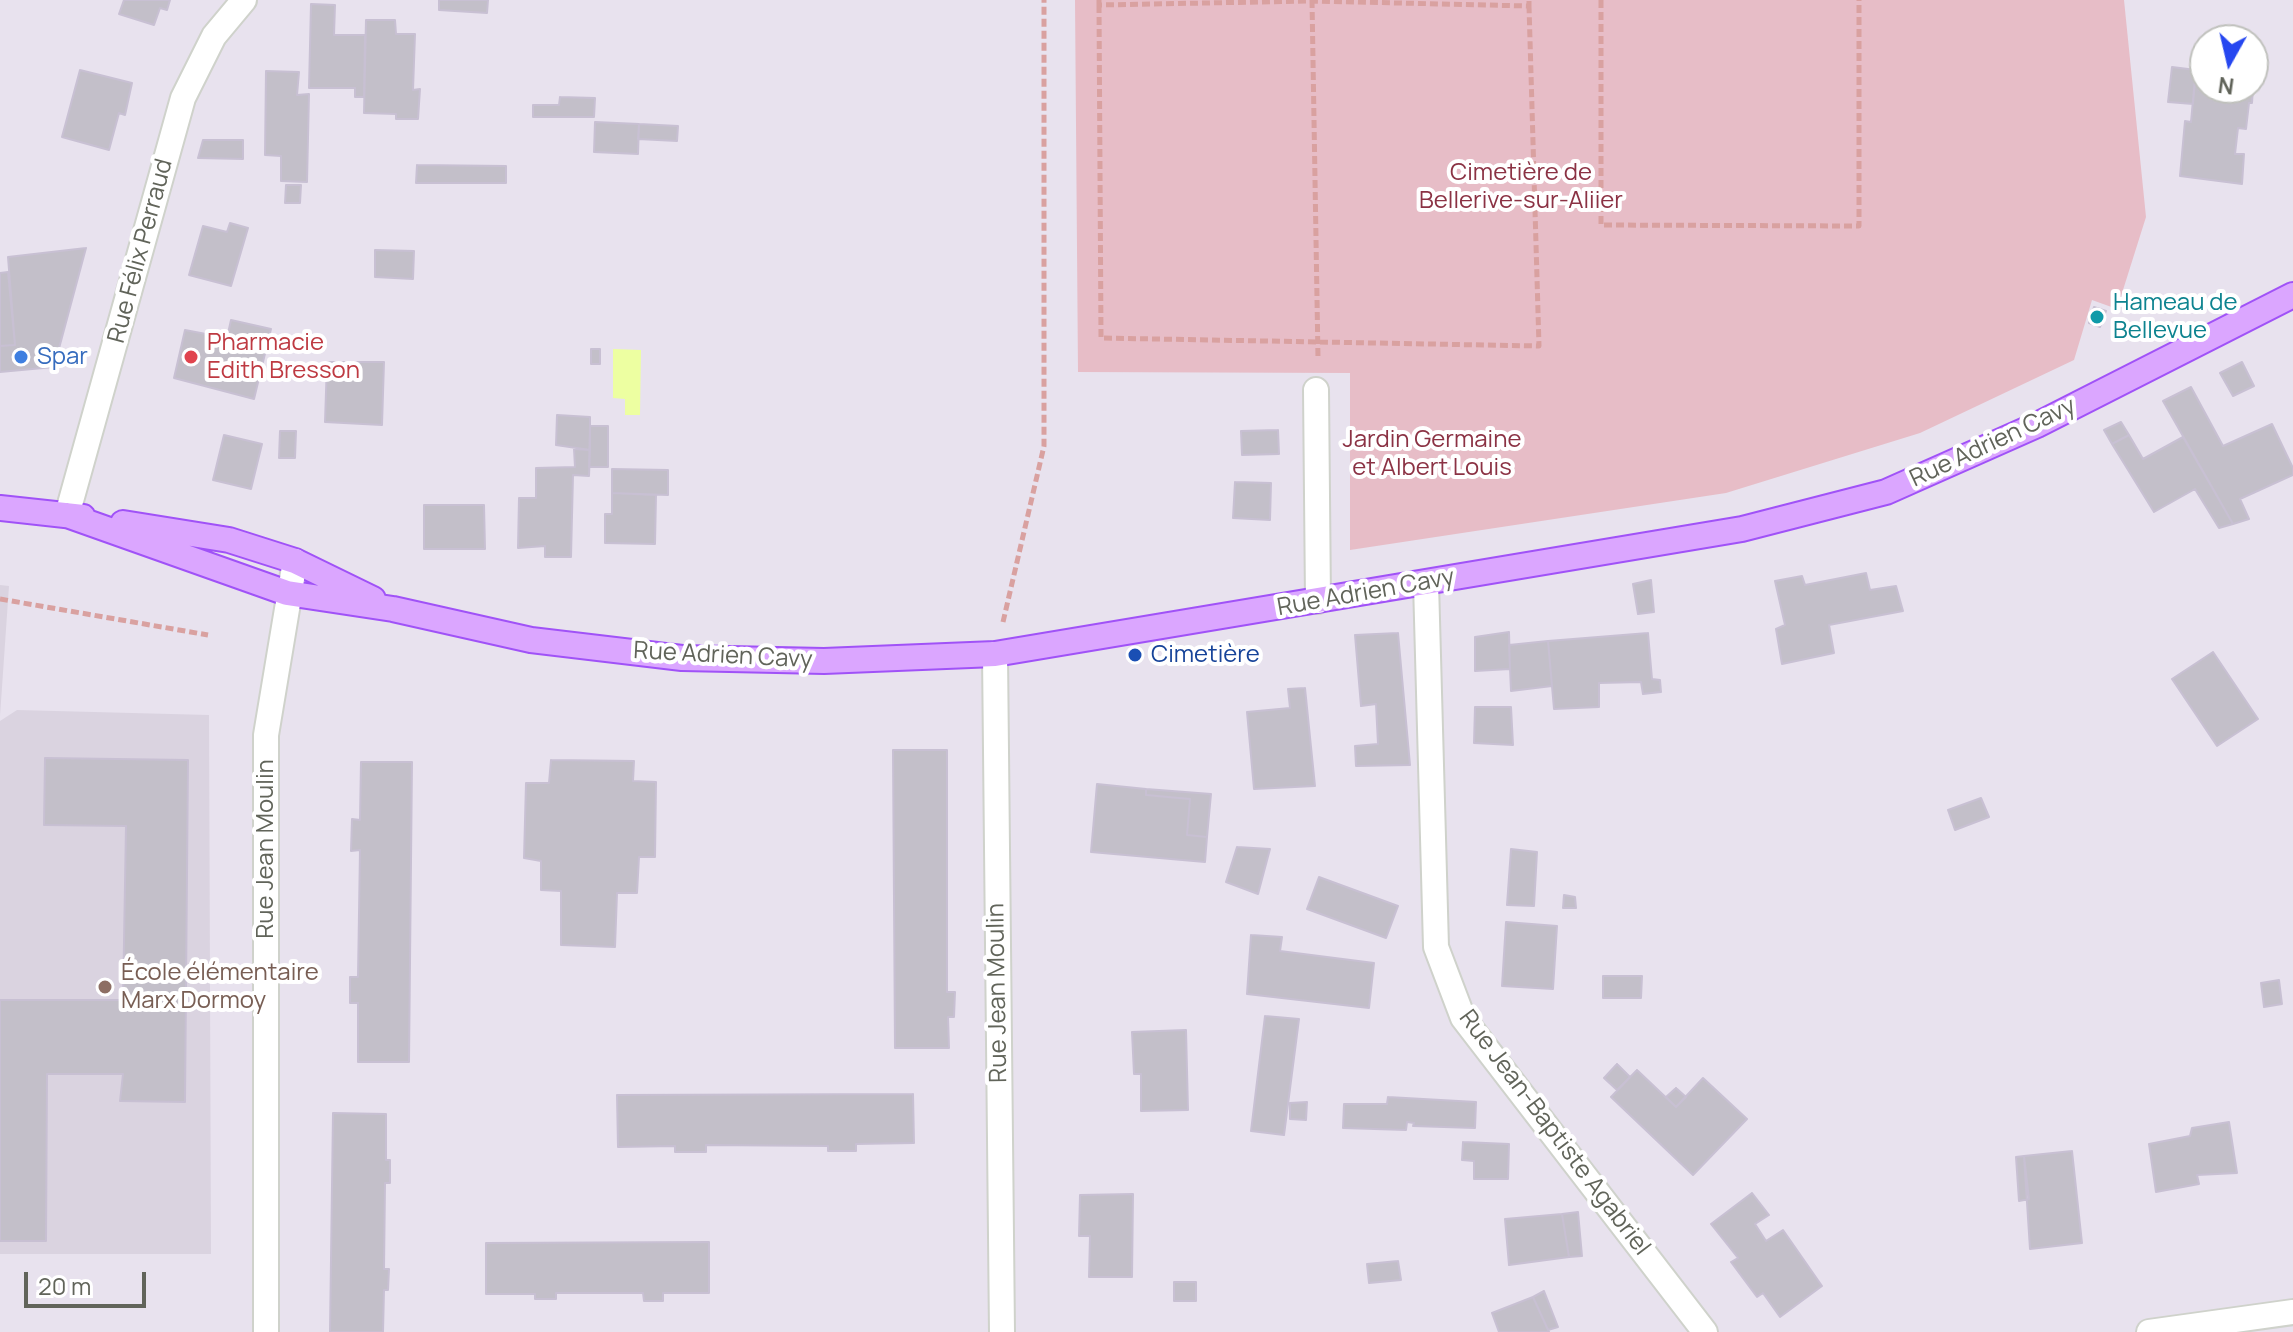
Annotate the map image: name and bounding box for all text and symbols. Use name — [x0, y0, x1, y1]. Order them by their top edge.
north arrow — [2189, 24, 2269, 104]
text: N — [2216, 70, 2236, 102]
street label: Rue Félix Perraud — [103, 156, 179, 346]
park label: Cimetière de Bellerive-sur-Aliier — [1419, 159, 1623, 215]
place label: Hameau de Bellevue — [2113, 289, 2237, 345]
marker: Hameau de Bellevue — [2088, 308, 2106, 326]
place label: Pharmacie Edith Bresson — [207, 329, 360, 385]
place label: Spar — [37, 343, 88, 371]
marker: Spar — [12, 348, 30, 366]
marker: Pharmacie Edith Bresson — [182, 348, 200, 366]
street label: Rue Adrien Cavy — [1906, 392, 2080, 494]
park label: Jardin Germaine et Albert Louis — [1343, 426, 1521, 482]
street label: Rue Adrien Cavy — [1275, 563, 1457, 623]
street label: Rue Adrien Cavy — [633, 637, 813, 675]
place label: Cimetière — [1151, 641, 1260, 669]
marker: Cimetière — [1126, 646, 1144, 664]
street label: Rue Jean Moulin — [252, 759, 280, 939]
street label: Rue Jean Moulin — [982, 903, 1014, 1083]
place label: École élémentaire Marx Dormoy — [121, 959, 319, 1015]
marker: École élémentaire Marx Dormoy — [96, 978, 114, 996]
street label: Rue Jean-Baptiste Agabriel — [1452, 1005, 1656, 1261]
scale bar — [28, 1256, 150, 1306]
text: 20 m — [38, 1269, 91, 1302]

